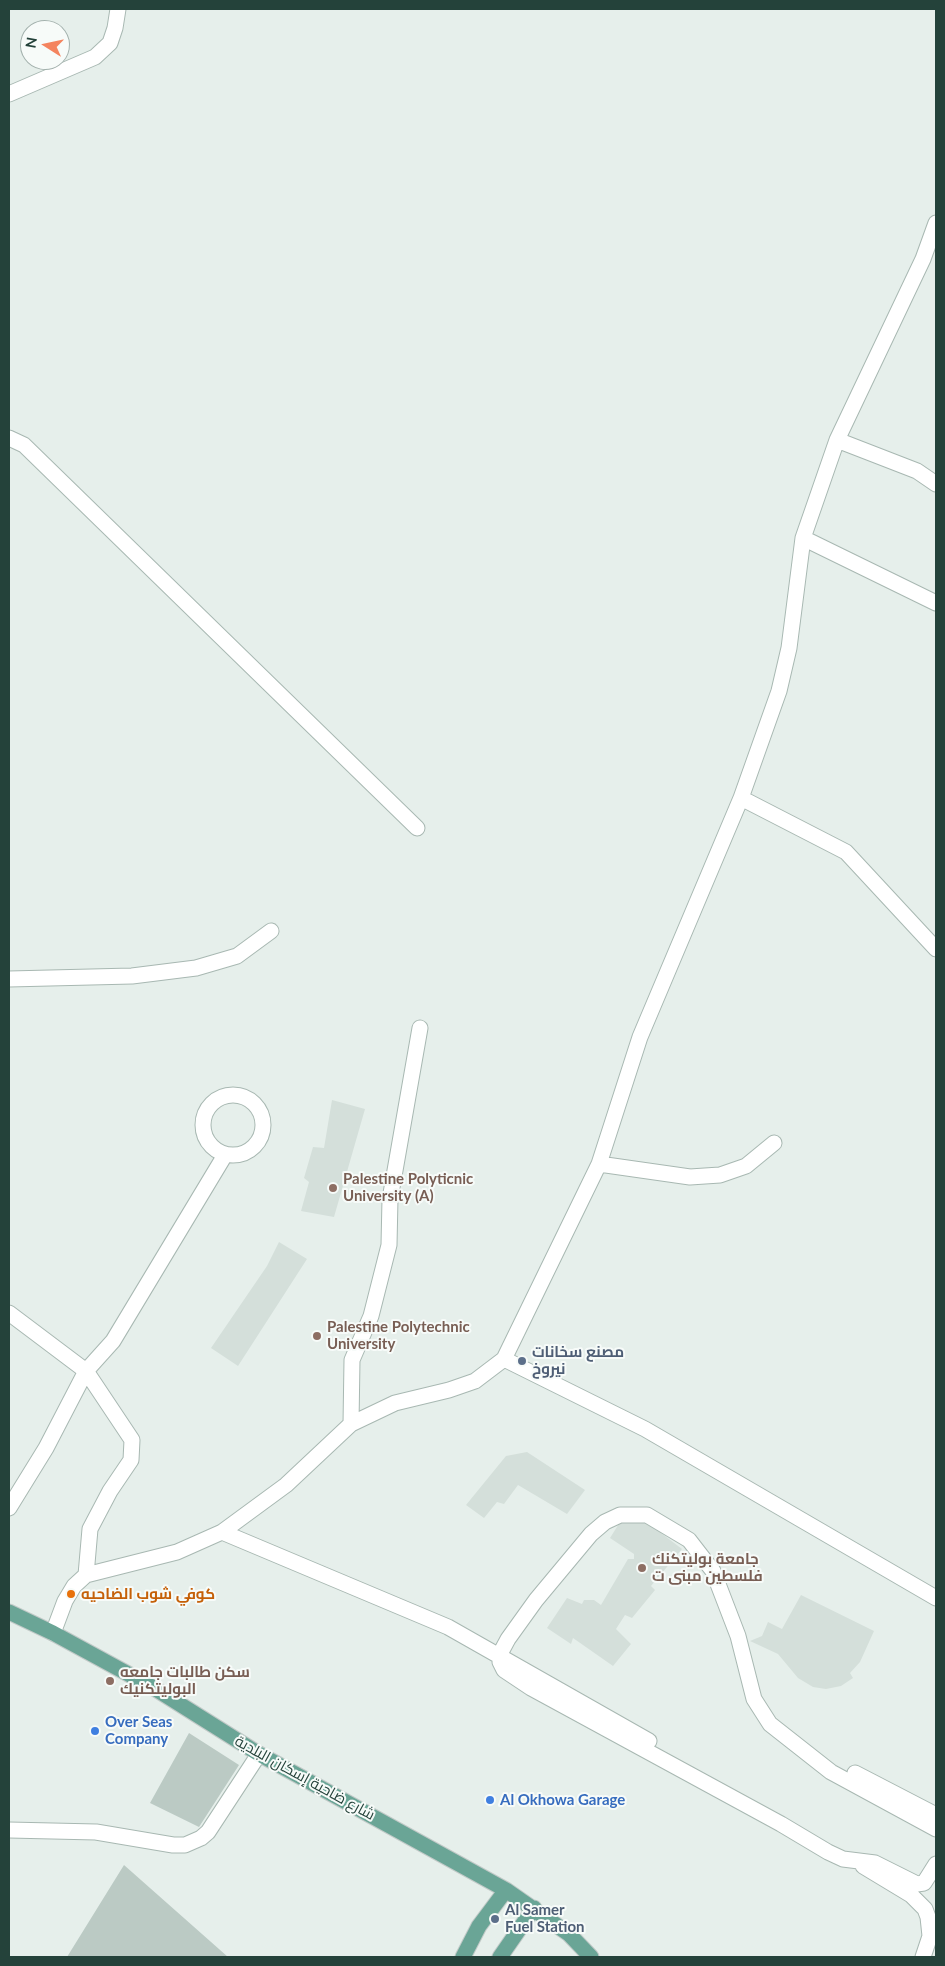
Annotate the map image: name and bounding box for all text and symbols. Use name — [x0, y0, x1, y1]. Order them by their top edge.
north arrow — [20, 20, 70, 70]
text: N — [21, 36, 40, 49]
place label: Palestine Polyticnic University (A) — [343, 1170, 473, 1205]
marker: Palestine Polyticnic University (A) — [327, 1182, 339, 1194]
place label: Palestine Polytechnic University — [327, 1318, 470, 1353]
marker: Palestine Polytechnic University — [311, 1330, 323, 1342]
place label: مصنع سخانات نيروخ — [532, 1343, 624, 1378]
marker: مصنع سخانات نيروخ — [516, 1355, 528, 1367]
place label: جامعة بوليتكنك فلسطين مبنى ت — [652, 1550, 763, 1585]
marker: جامعة بوليتكنك فلسطين مبنى ت — [636, 1562, 648, 1574]
place label: كوفي شوب الضاحيه — [81, 1585, 215, 1603]
marker: كوفي شوب الضاحيه — [65, 1588, 77, 1600]
place label: سكن طالبات جامعه البوليتكنيك — [120, 1663, 250, 1698]
marker: سكن طالبات جامعه البوليتكنيك — [104, 1675, 116, 1687]
place label: Over Seas Company — [105, 1713, 172, 1748]
marker: Over Seas Company — [89, 1725, 101, 1737]
street label: شارع ضاحية إسكان البلدية — [232, 1732, 378, 1824]
place label: Al Okhowa Garage — [500, 1791, 625, 1809]
marker: Al Okhowa Garage — [484, 1794, 496, 1806]
place label: Al Samer Fuel Station — [505, 1901, 585, 1936]
marker: Al Samer Fuel Station — [489, 1913, 501, 1925]

